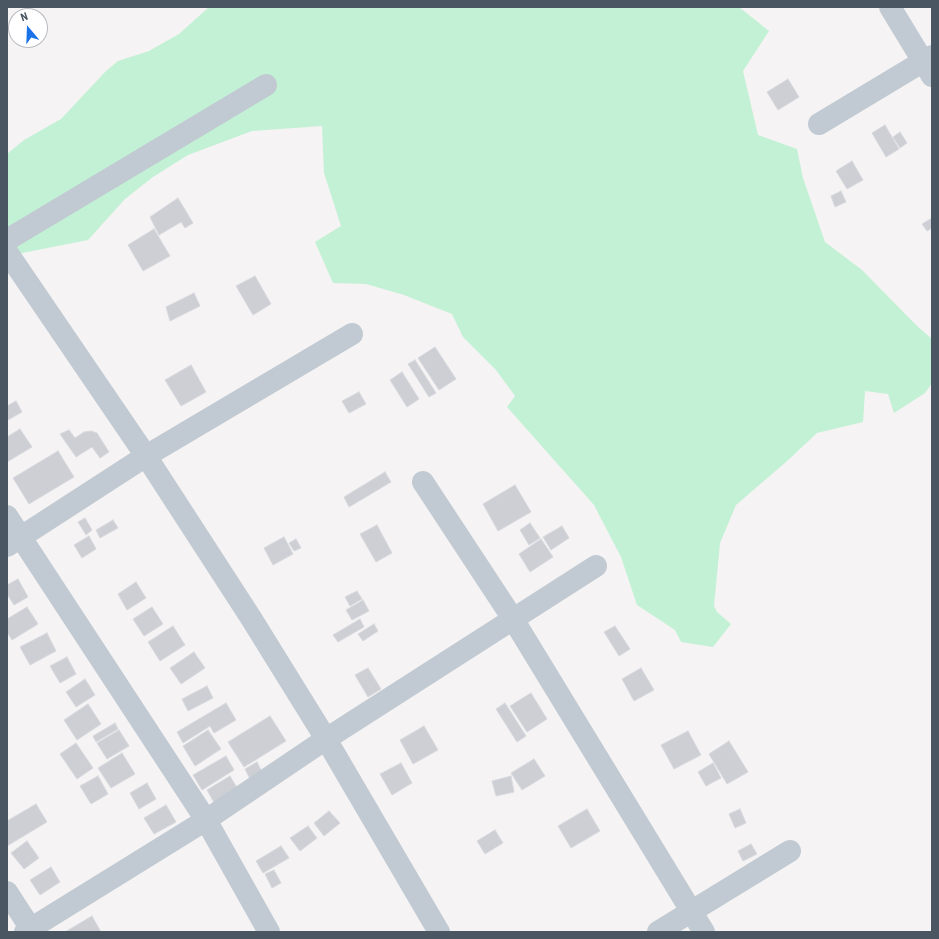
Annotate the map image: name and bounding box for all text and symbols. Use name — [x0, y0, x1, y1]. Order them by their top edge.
north arrow — [8, 8, 48, 48]
text: N — [19, 10, 30, 24]

